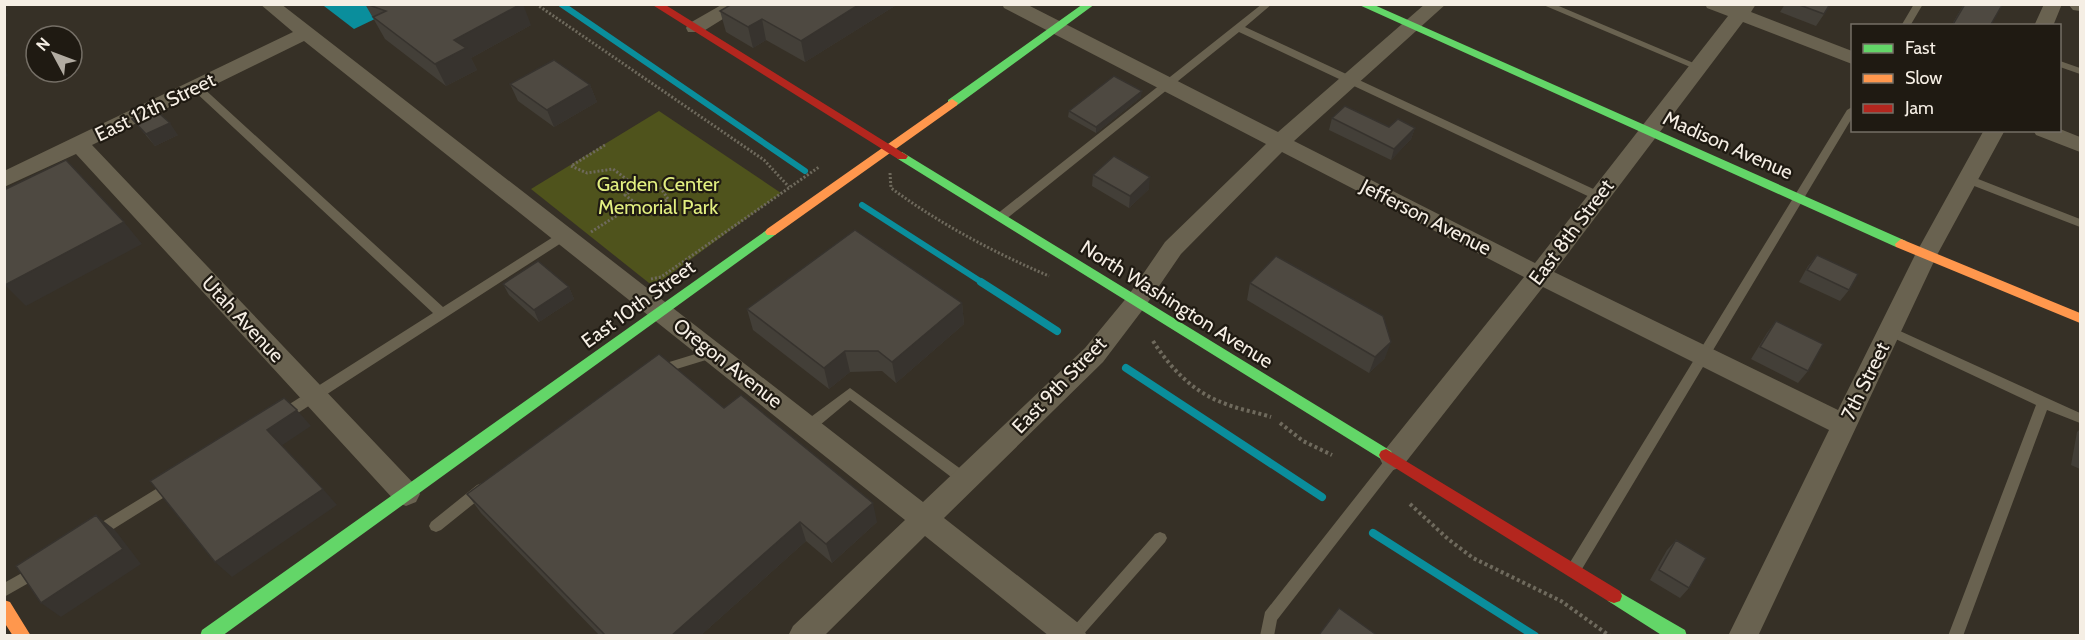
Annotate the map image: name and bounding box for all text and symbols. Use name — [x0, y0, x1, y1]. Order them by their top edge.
north arrow — [24, 24, 84, 84]
legend — [1851, 24, 2061, 132]
text: N — [32, 34, 54, 55]
text: Fast — [1905, 37, 1936, 59]
street label: East 12th Street — [91, 67, 219, 146]
text: Slow — [1905, 67, 1942, 89]
text: Jam — [1904, 97, 1934, 119]
street label: Madison Avenue — [1659, 106, 1797, 184]
park label: Garden Center Memorial Park — [597, 172, 720, 219]
street label: Jefferson Avenue — [1356, 173, 1495, 260]
street label: East 8th Street — [1524, 174, 1619, 289]
street label: North Washington Avenue — [1076, 235, 1278, 373]
street label: East 10th Street — [577, 255, 700, 353]
street label: Utah Avenue — [197, 271, 289, 367]
street label: Oregon Avenue — [669, 313, 787, 413]
street label: East 9th Street — [1007, 332, 1111, 438]
street label: 7th Street — [1836, 338, 1894, 424]

